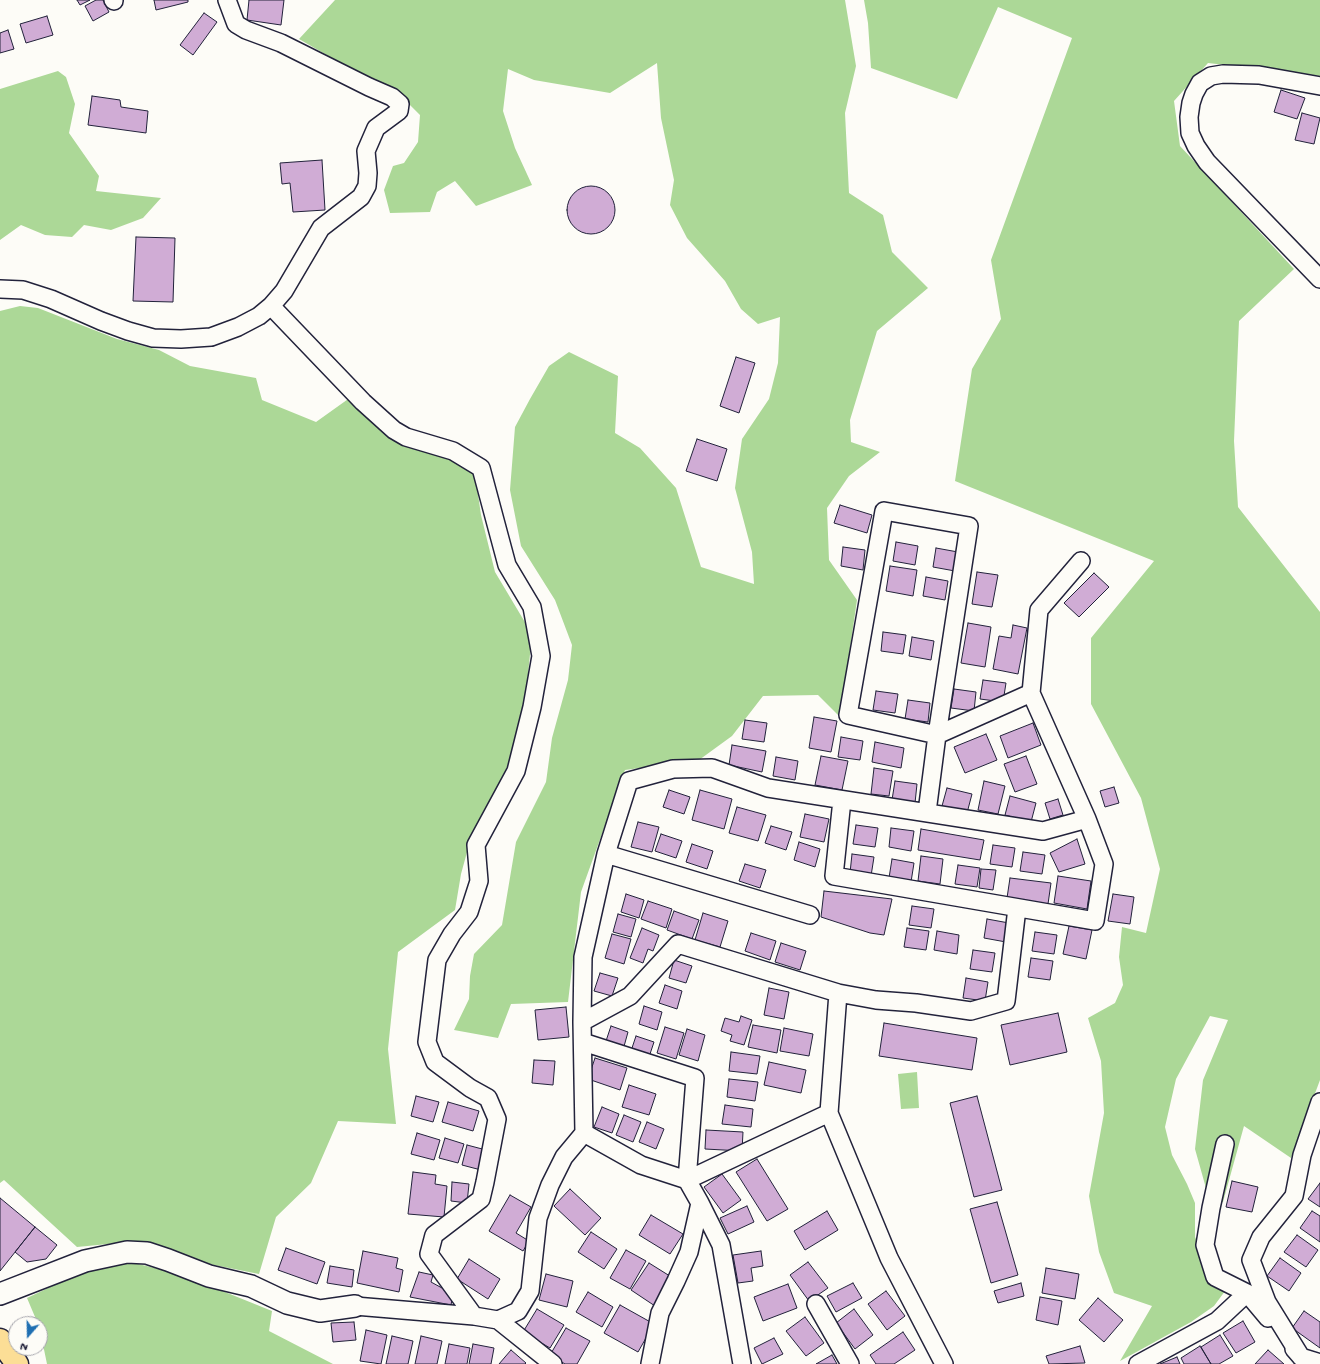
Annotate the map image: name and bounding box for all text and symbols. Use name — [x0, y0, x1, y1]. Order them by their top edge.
north arrow — [8, 1316, 48, 1356]
text: N — [19, 1339, 30, 1353]

